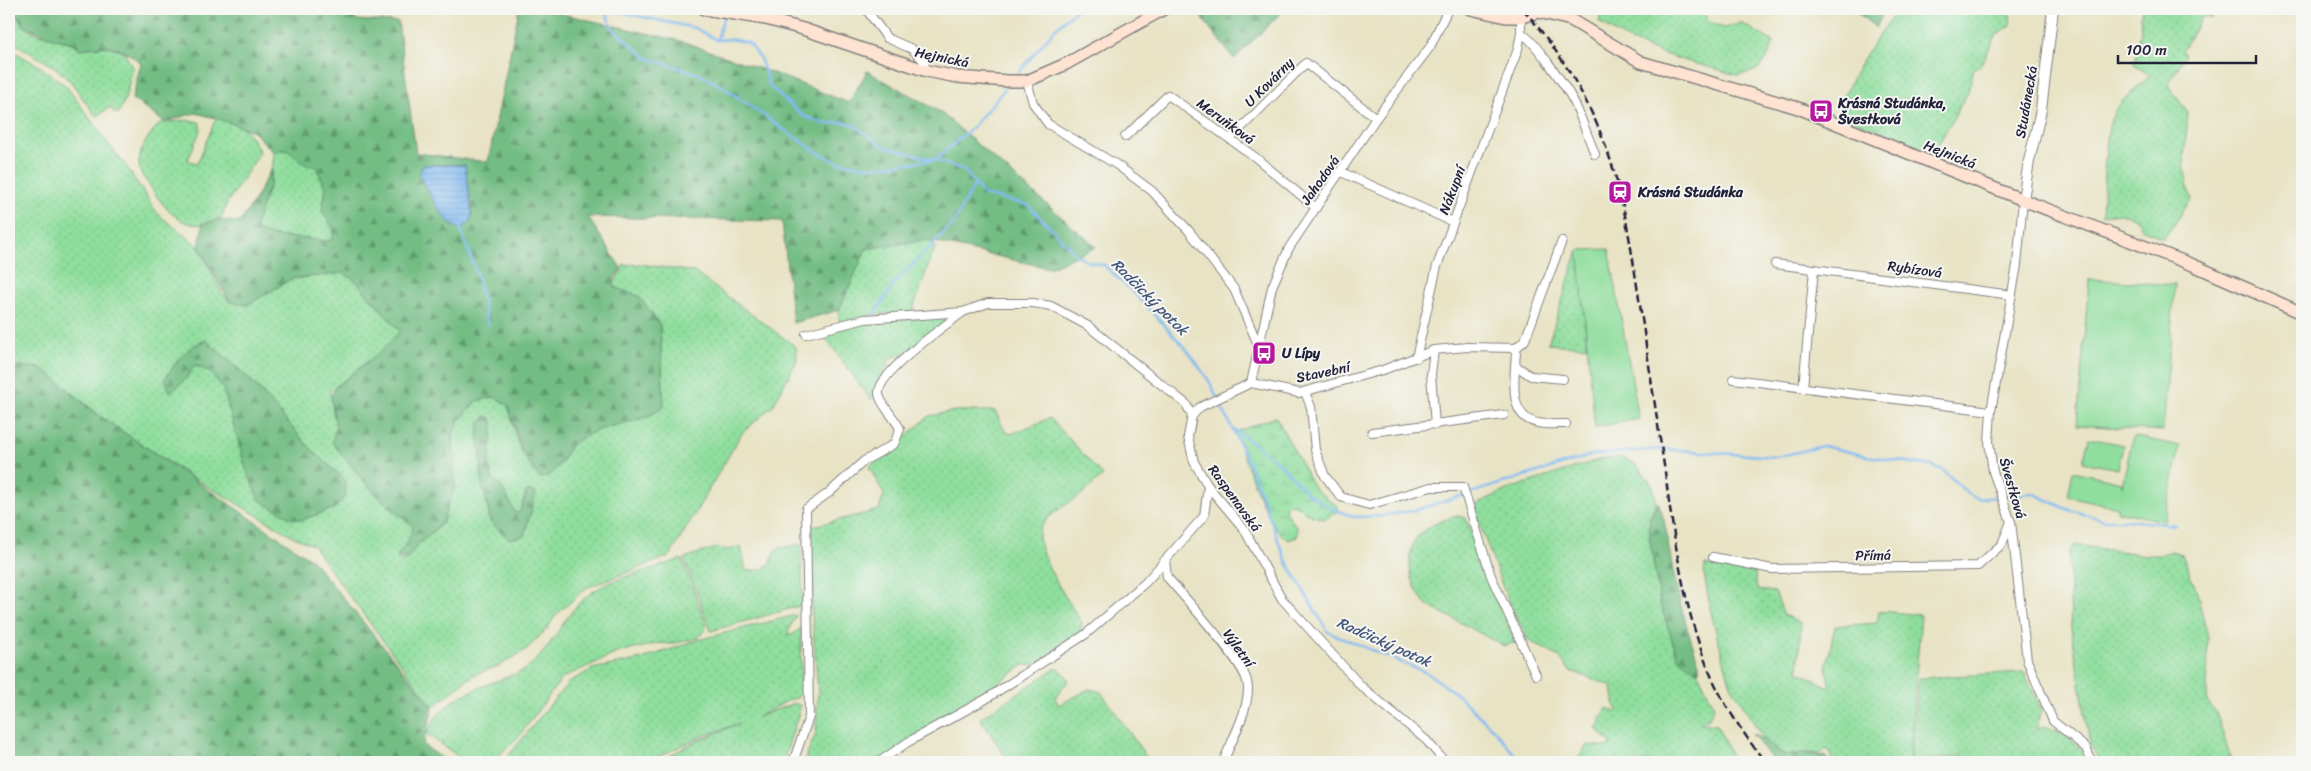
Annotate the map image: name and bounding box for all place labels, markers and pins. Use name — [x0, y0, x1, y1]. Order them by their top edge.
place label: Krásná Studánka, Švestková — [1837, 91, 1947, 132]
bus stop icon: Krásná Studánka, Švestková — [1808, 98, 1834, 124]
station icon: Krásná Studánka — [1607, 179, 1633, 205]
place label: Krásná Studánka — [1637, 180, 1744, 205]
bus stop icon: U Lípy — [1251, 340, 1277, 366]
place label: U Lípy — [1282, 341, 1321, 366]

